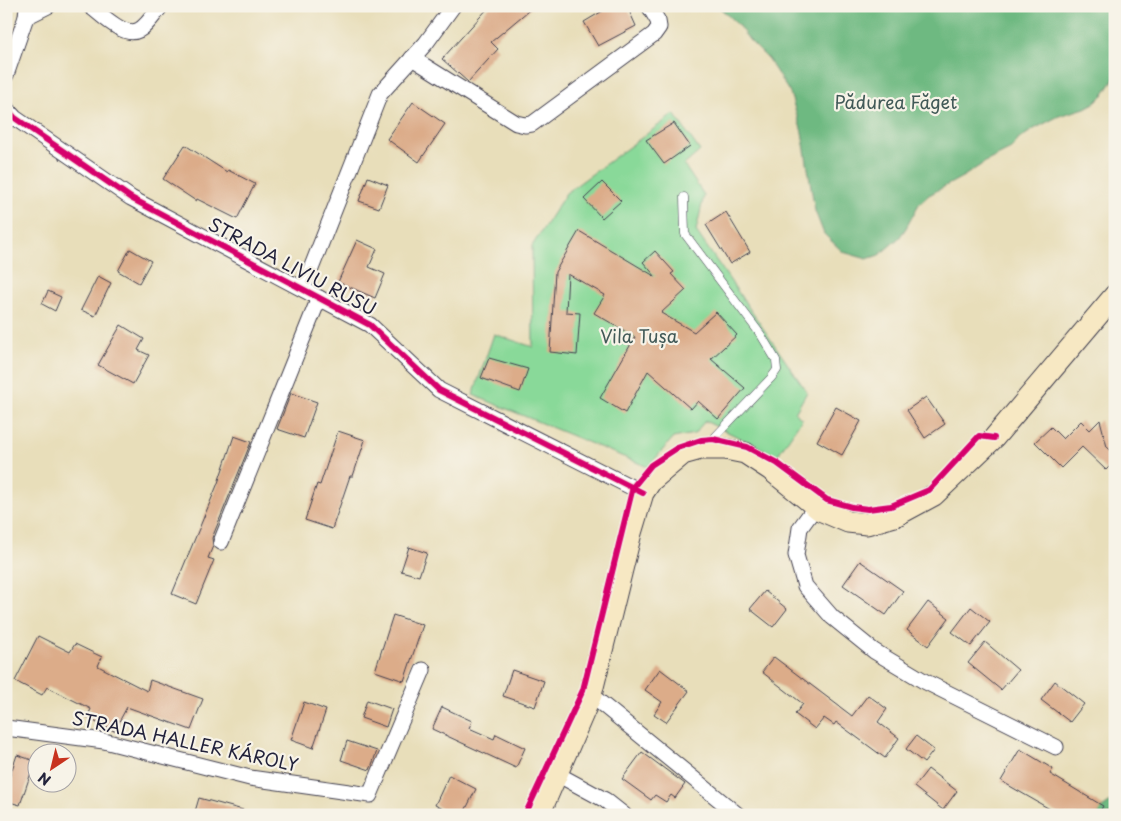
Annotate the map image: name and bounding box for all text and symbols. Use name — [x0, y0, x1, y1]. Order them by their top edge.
park label: Pădurea Făget — [835, 88, 957, 115]
street label: STRADA LIVIU RUSU — [204, 210, 382, 321]
park label: Vila Tușa — [600, 322, 679, 349]
street label: STRADA HALLER KÁROLY — [70, 703, 301, 778]
north arrow — [28, 744, 78, 794]
text: N — [34, 767, 55, 791]

